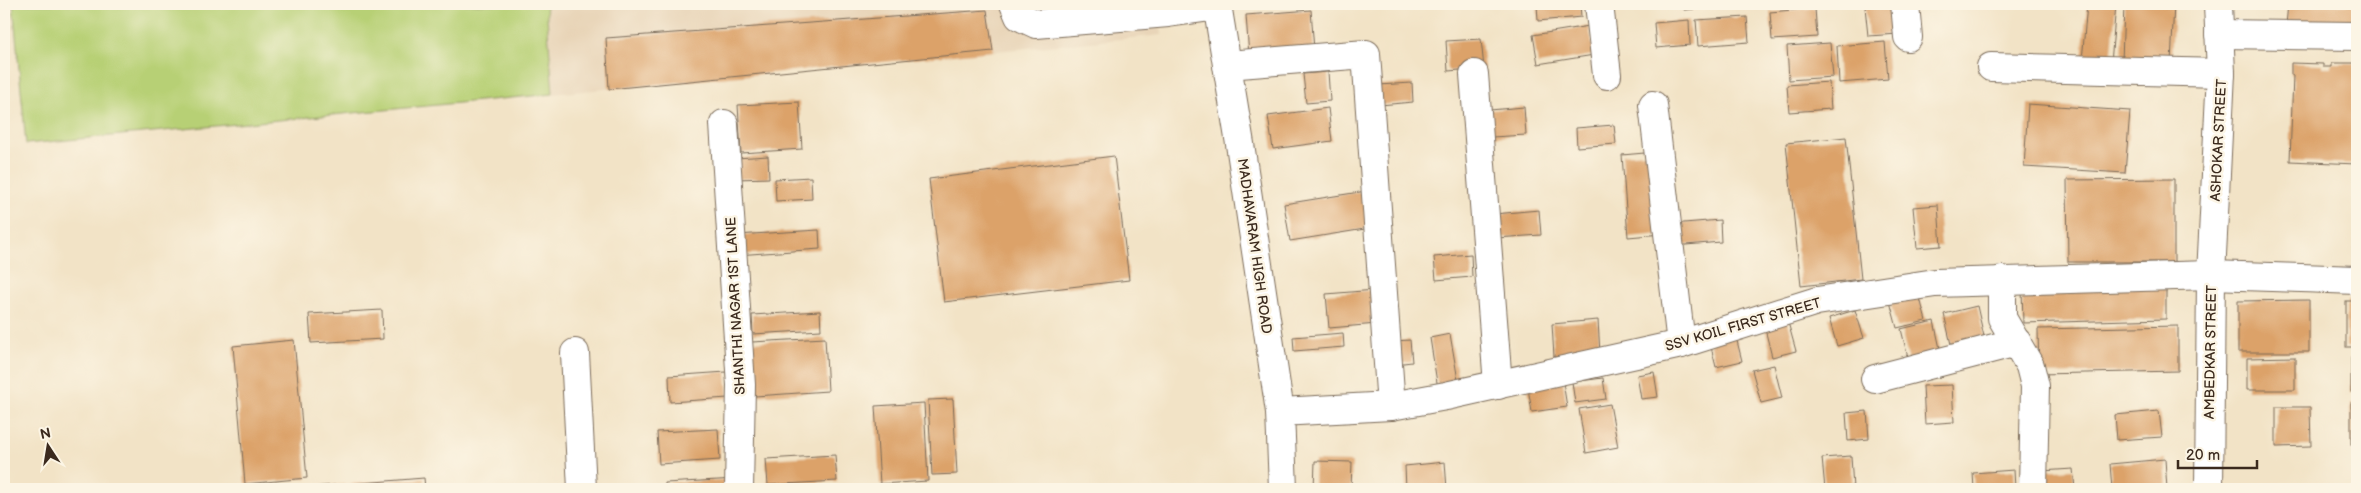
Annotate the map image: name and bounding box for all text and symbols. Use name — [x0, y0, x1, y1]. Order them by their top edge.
street label: ASHOKAR STREET — [2207, 78, 2230, 202]
street label: MADHAVARAM HIGH ROAD — [1234, 157, 1275, 335]
street label: SHANTHI NAGAR 1ST LANE — [722, 217, 749, 395]
street label: AMBEDKAR STREET — [2201, 284, 2220, 419]
street label: SSV KOIL FIRST STREET — [1663, 294, 1824, 355]
north arrow — [22, 420, 72, 470]
text: N — [38, 424, 52, 443]
scale bar — [2178, 438, 2257, 470]
text: 20 m — [2186, 446, 2220, 465]

